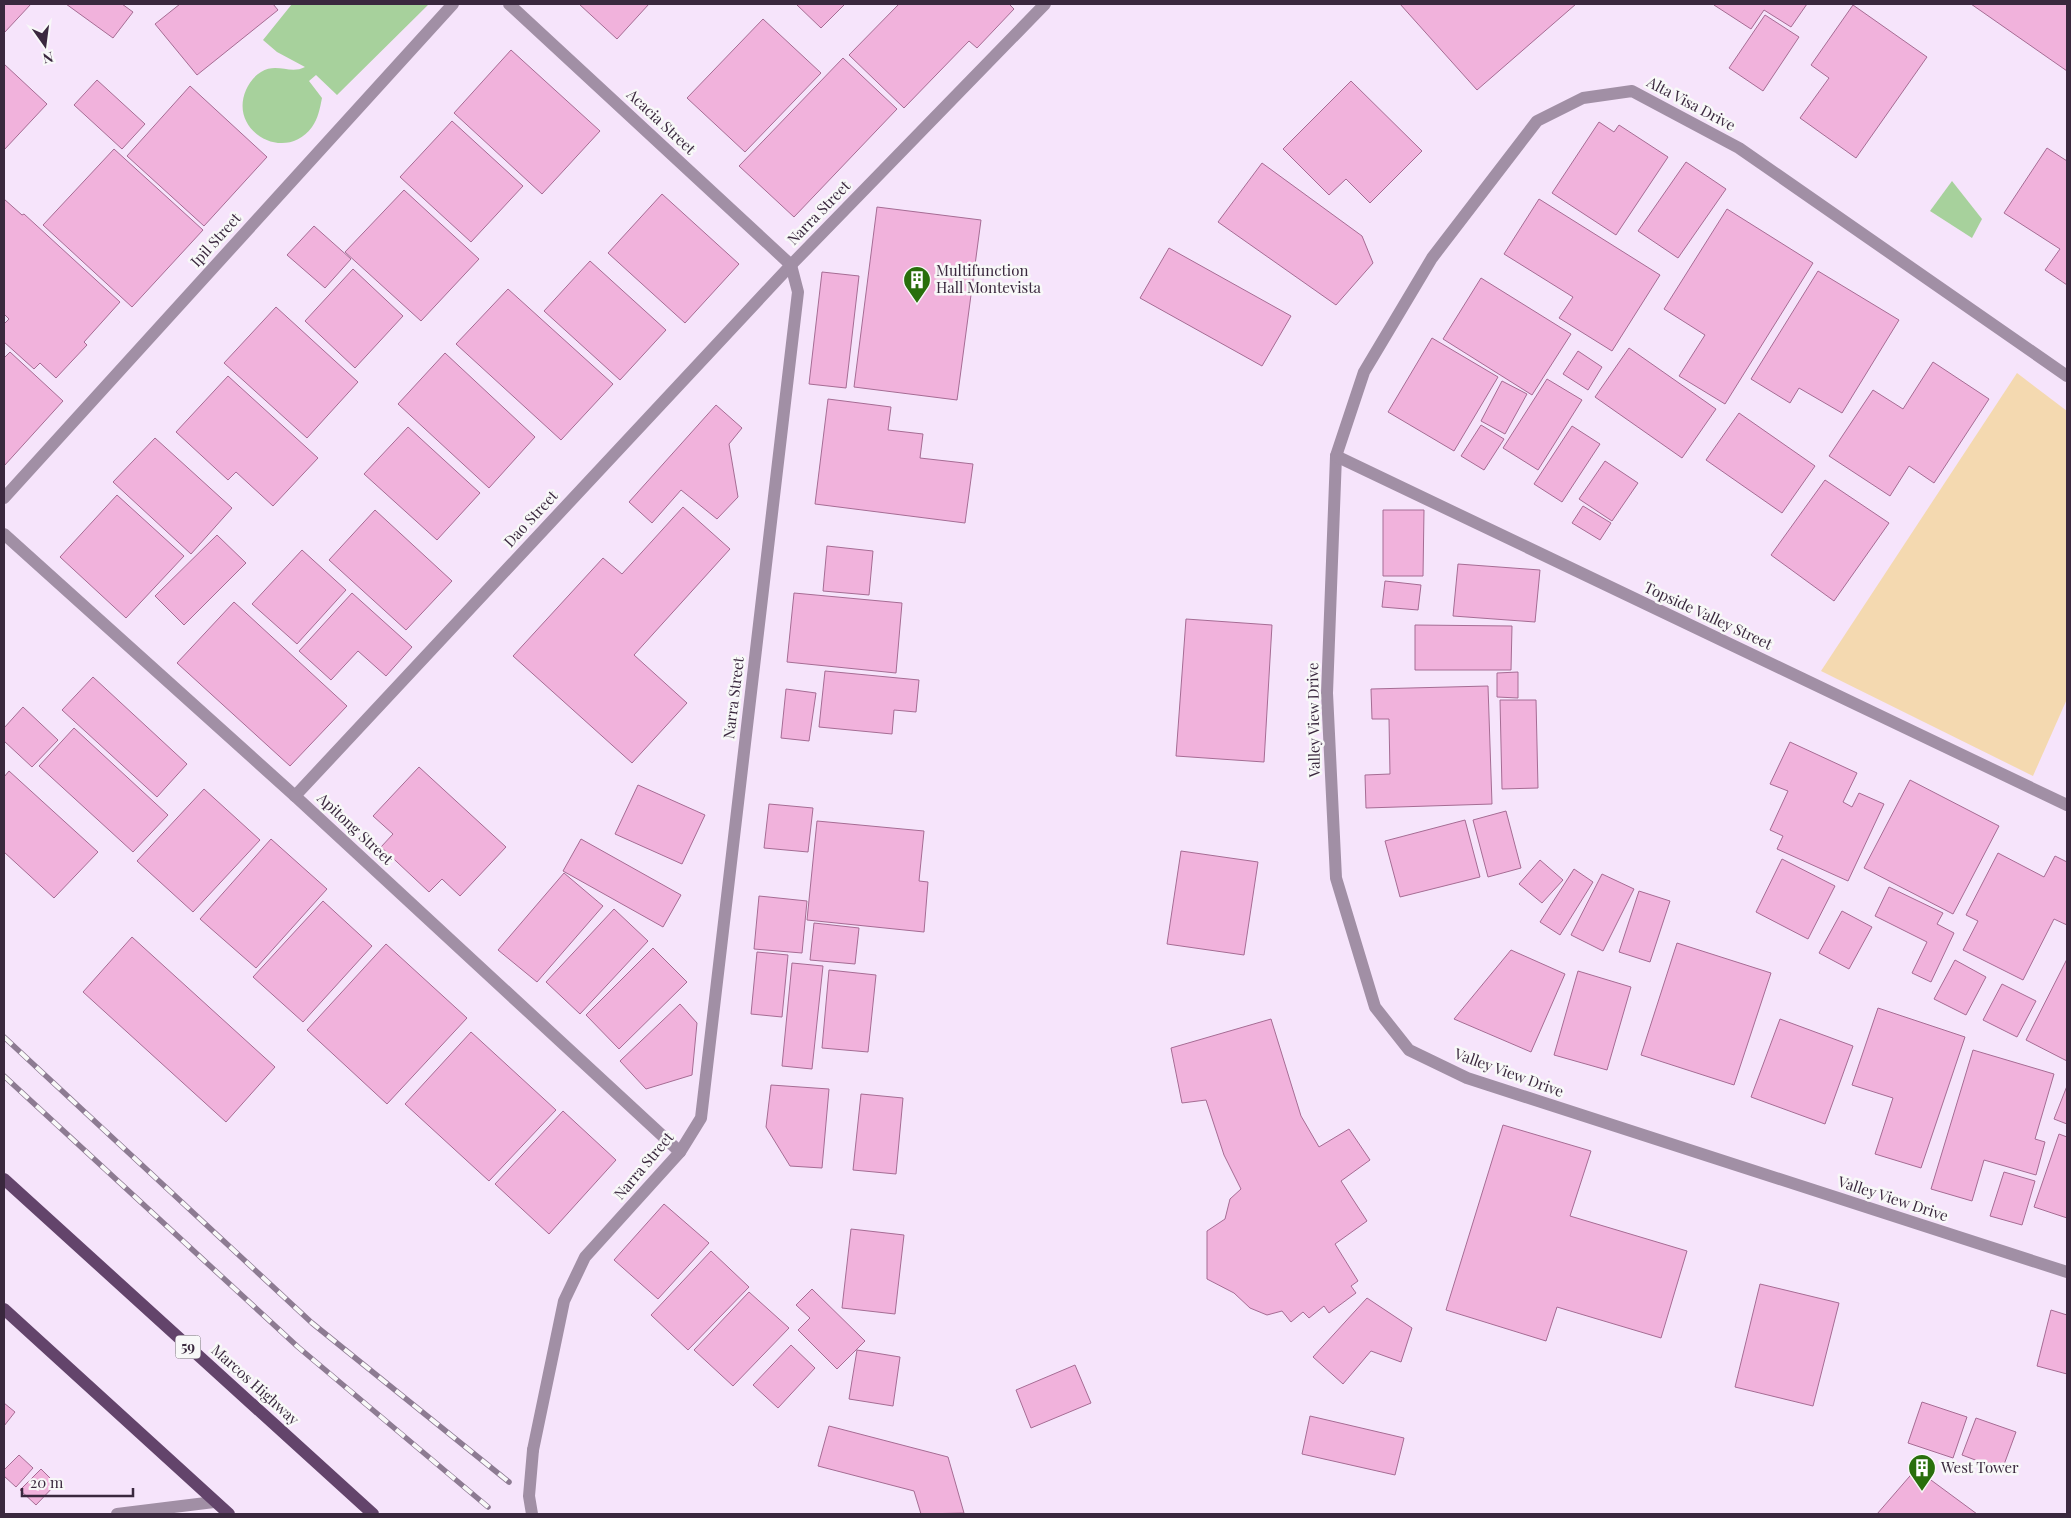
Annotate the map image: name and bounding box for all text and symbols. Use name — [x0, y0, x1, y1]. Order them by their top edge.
north arrow — [20, 20, 70, 70]
text: N — [41, 48, 55, 69]
street label: Alta Visa Drive — [1643, 71, 1739, 135]
street label: Acacia Street — [622, 84, 701, 159]
street label: Narra Street — [782, 175, 855, 249]
street label: Ipil Street — [186, 207, 245, 271]
place label: Multifunction Hall Montevista — [936, 260, 1042, 297]
building icon: Multifunction Hall Montevista — [902, 265, 932, 304]
street label: Dao Street — [499, 485, 562, 551]
street label: Topside Valley Street — [1641, 577, 1776, 654]
street label: Narra Street — [718, 655, 748, 740]
street label: Valley View Drive — [1302, 662, 1324, 779]
street label: Apitong Street — [313, 787, 398, 869]
street label: Valley View Drive — [1451, 1043, 1567, 1101]
street label: Narra Street — [609, 1127, 678, 1203]
street label: Valley View Drive — [1835, 1170, 1951, 1225]
road number: 59 — [176, 1335, 200, 1358]
street label: Marcos Highway — [208, 1340, 304, 1429]
building icon: West Tower — [1907, 1453, 1937, 1492]
place label: West Tower — [1940, 1457, 2019, 1477]
scale bar — [22, 1466, 134, 1498]
text: 20 m — [30, 1472, 64, 1492]

